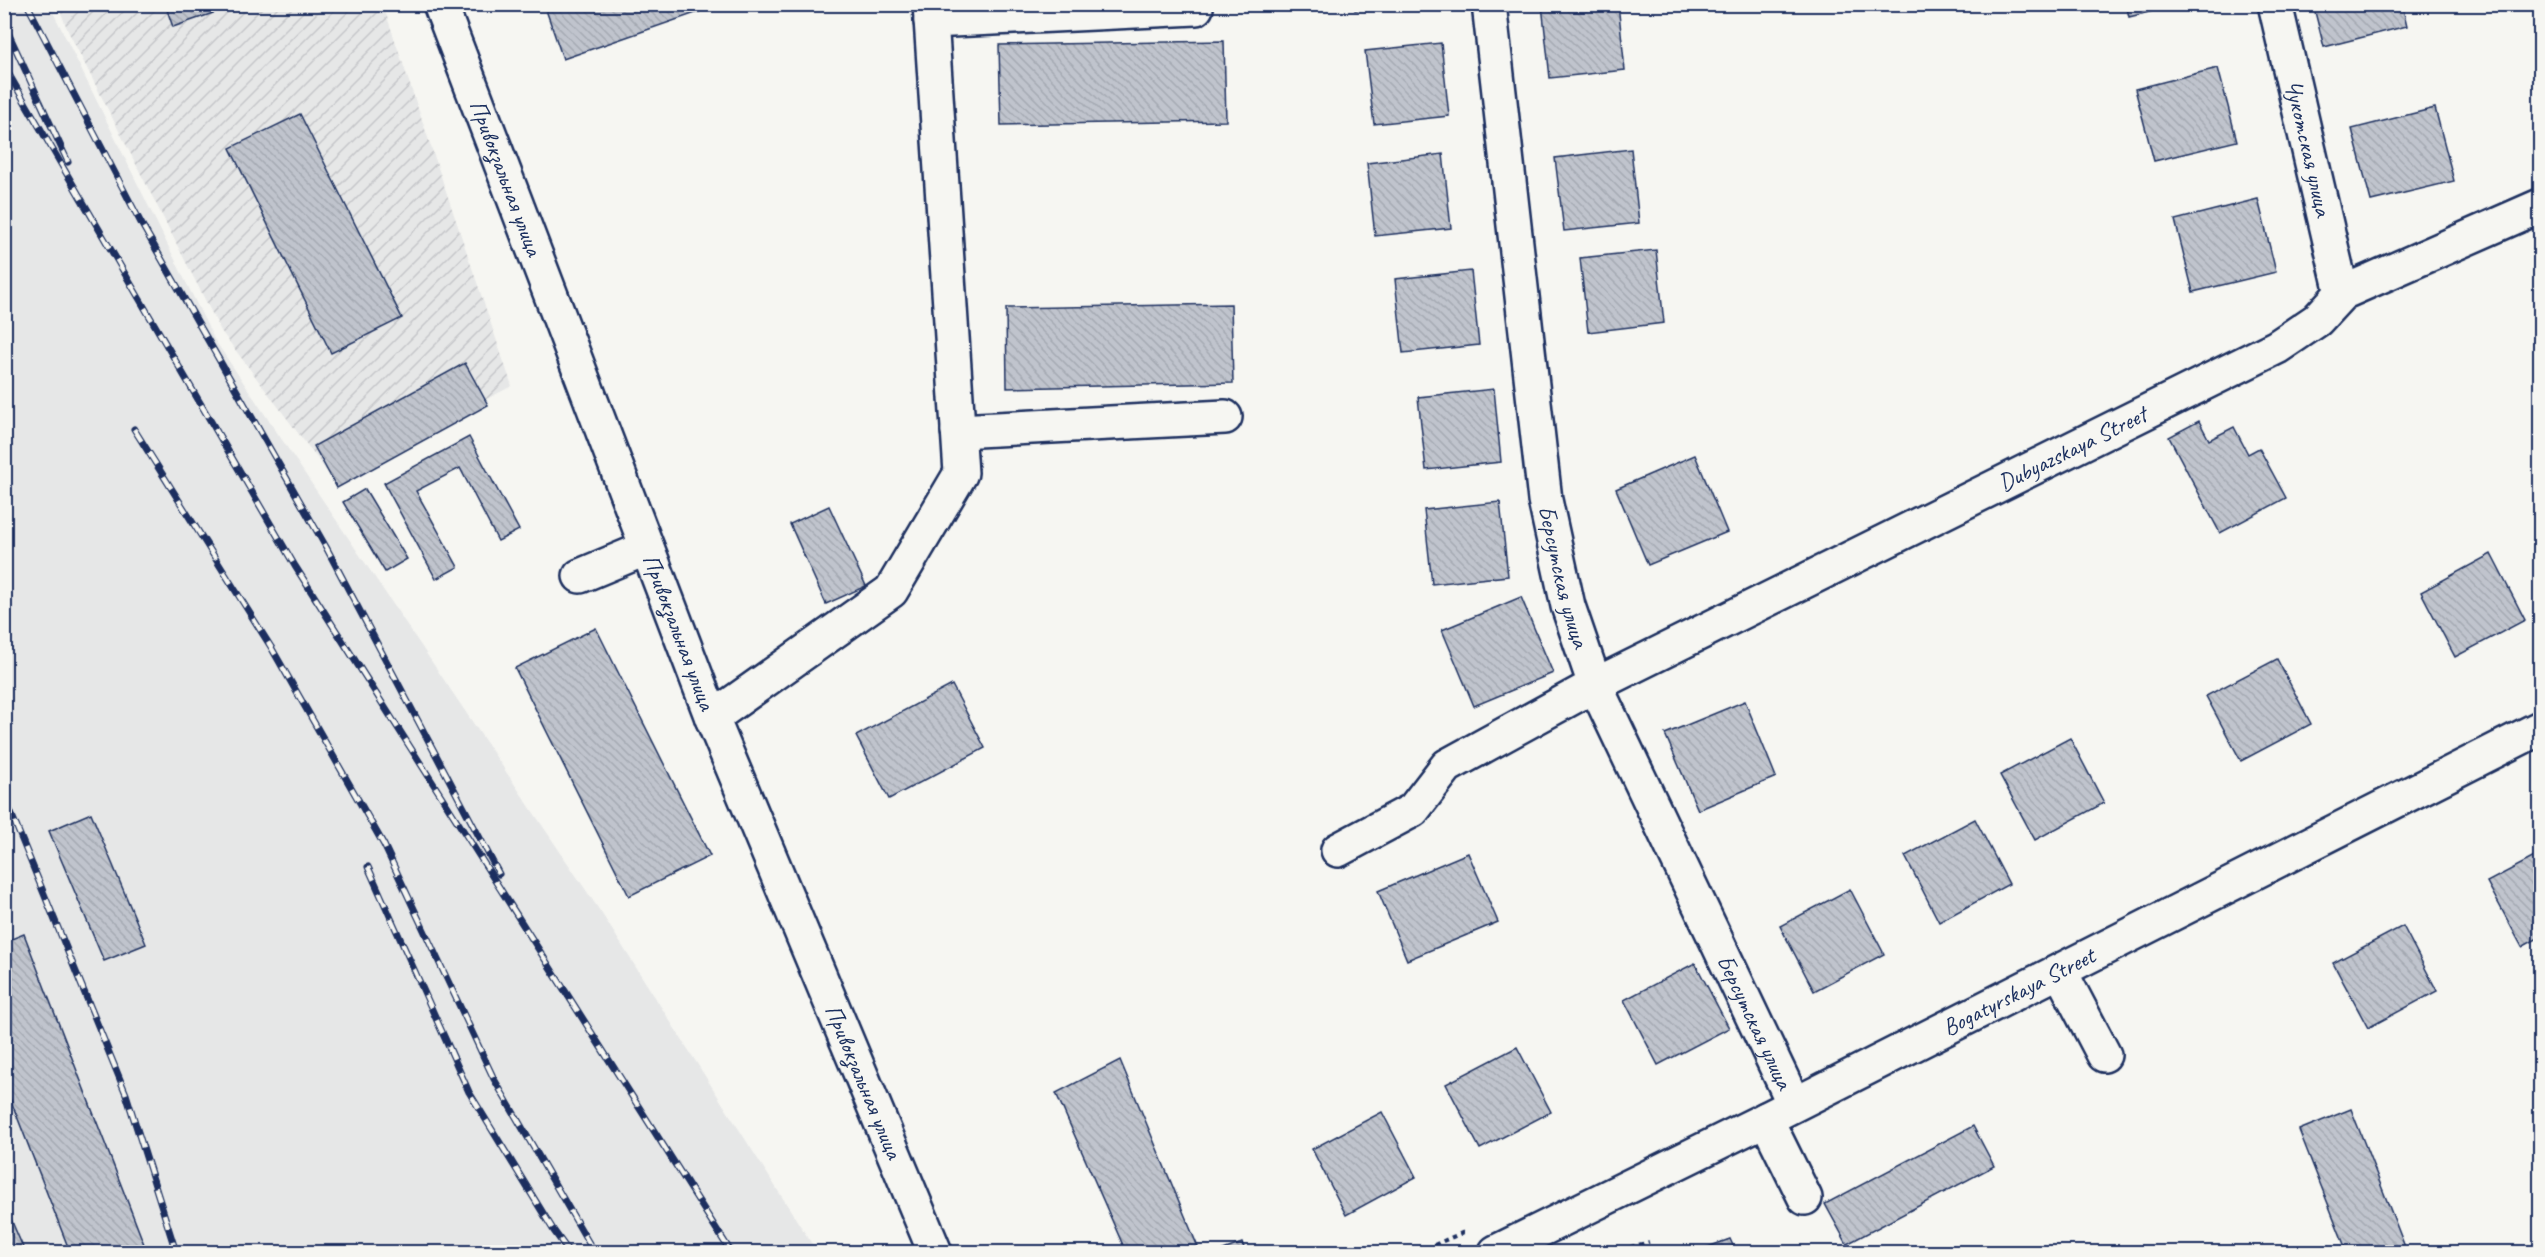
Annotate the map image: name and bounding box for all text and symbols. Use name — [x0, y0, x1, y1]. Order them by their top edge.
street label: Чукотская улица — [2278, 77, 2339, 221]
street label: Привокзальная улица — [463, 96, 550, 261]
street label: Dubyazskaya Street — [1993, 398, 2154, 498]
street label: Берсутская улица — [1532, 503, 1597, 653]
street label: Привокзальная улица — [636, 550, 723, 715]
street label: Bogatyrskaya Street — [1937, 939, 2102, 1042]
street label: Берсутская улица — [1710, 950, 1800, 1095]
street label: Привокзальная улица — [818, 1000, 910, 1164]

